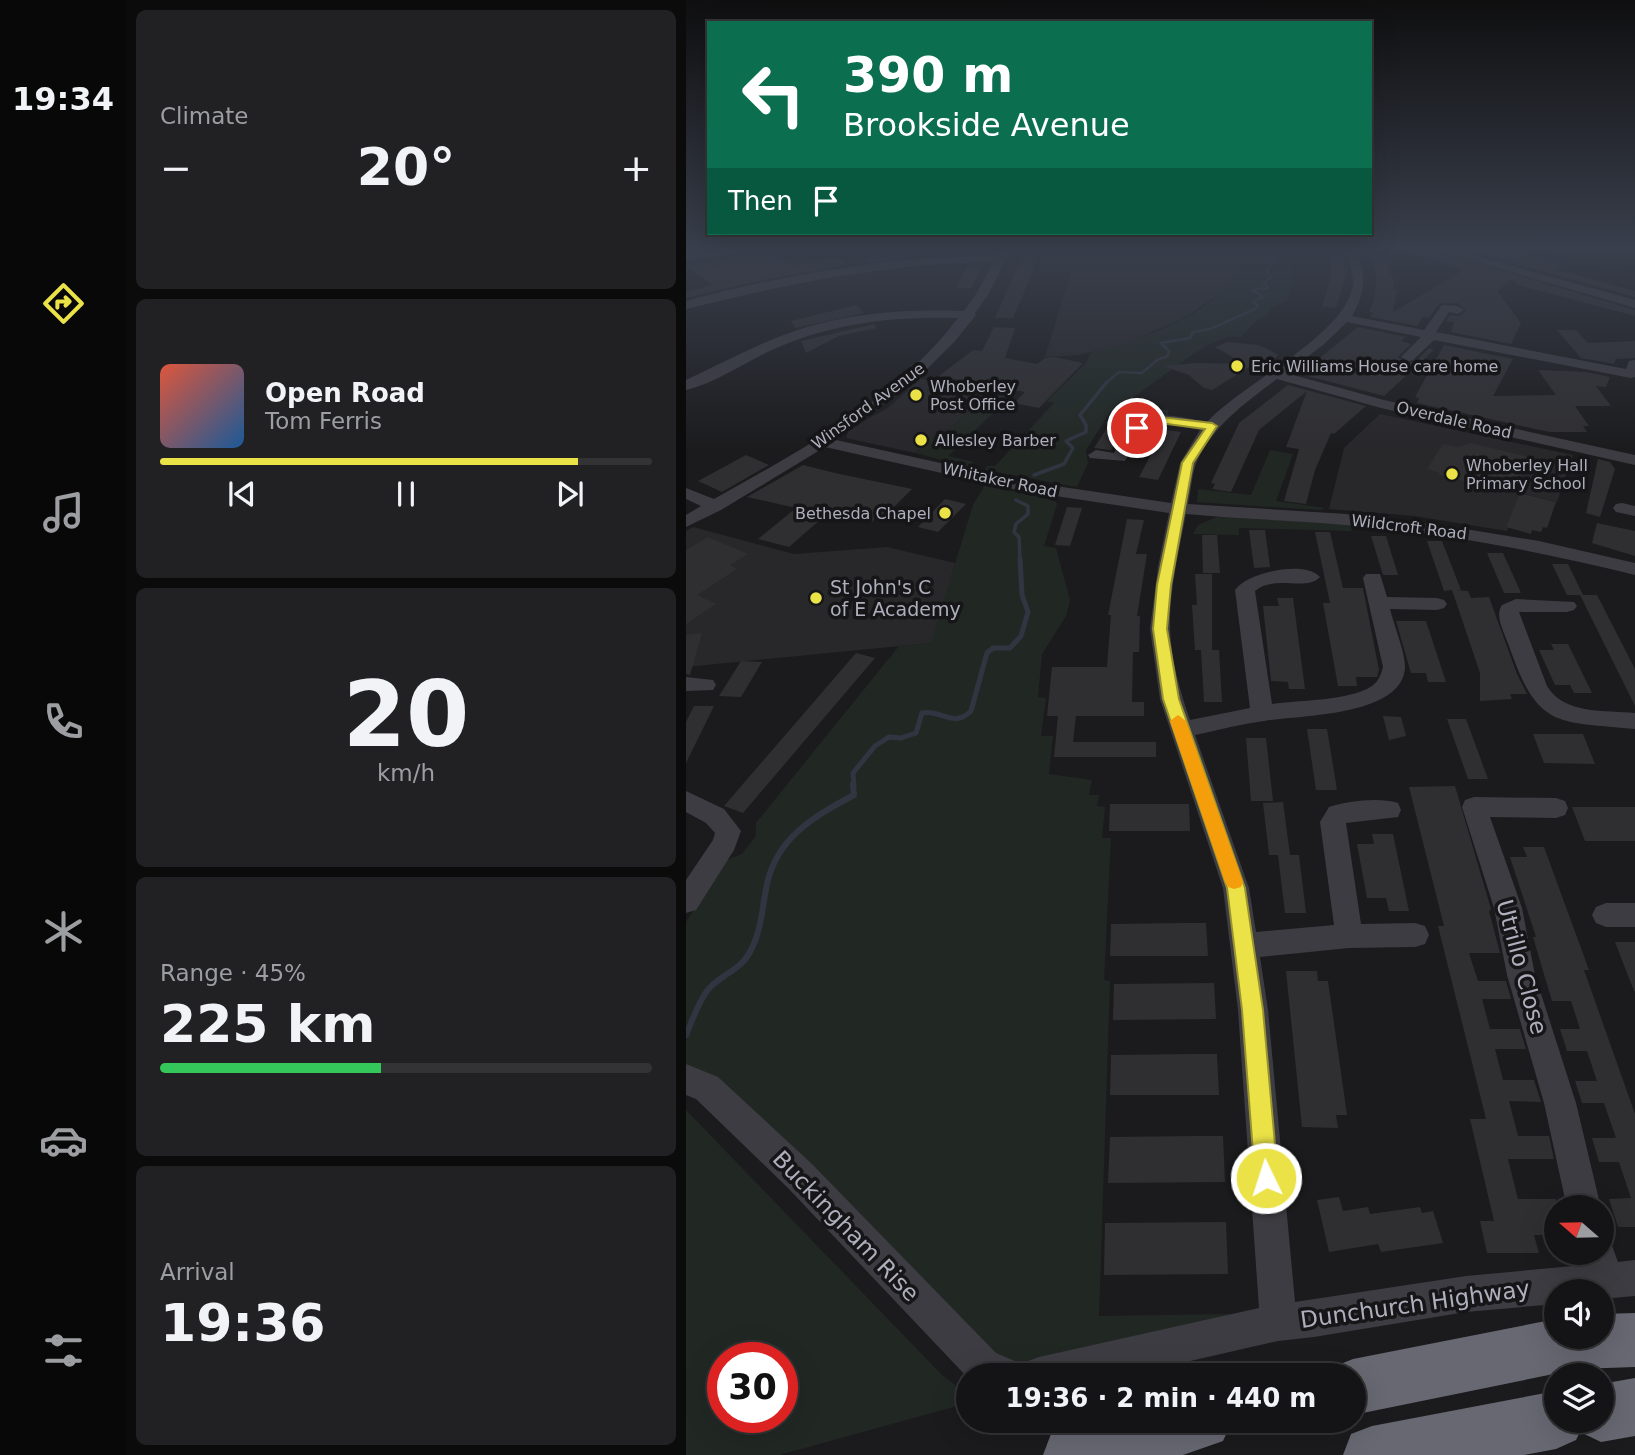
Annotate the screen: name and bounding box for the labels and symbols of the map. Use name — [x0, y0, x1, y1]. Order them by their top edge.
place label: Eric Williams House care home — [1251, 357, 1498, 376]
marker: Eric Williams House care home — [1229, 358, 1245, 374]
street label: Winsford Avenue — [808, 359, 928, 453]
place label: Whoberley Post Office — [930, 377, 1016, 414]
marker: Whoberley Post Office — [908, 387, 924, 403]
pin — [1107, 398, 1167, 458]
street label: Overdale Road — [1395, 398, 1513, 442]
place label: Allesley Barber — [935, 431, 1056, 450]
marker: Allesley Barber — [913, 432, 929, 448]
place label: Whoberley Hall Primary School — [1466, 456, 1588, 493]
street label: Whitaker Road — [941, 459, 1059, 501]
marker: Whoberley Hall Primary School — [1444, 466, 1460, 482]
place label: Bethesda Chapel — [795, 504, 931, 523]
marker: Bethesda Chapel — [937, 505, 953, 521]
street label: Wildcroft Road — [1350, 510, 1468, 544]
place label: St John's C of E Academy — [830, 576, 961, 620]
marker: St John's C of E Academy — [808, 590, 824, 606]
street label: Utrillo Close — [1492, 897, 1552, 1037]
position arrow — [1229, 1141, 1303, 1215]
street label: Buckingham Rise — [768, 1145, 924, 1307]
north arrow — [1544, 1195, 1614, 1265]
street label: Dunchurch Highway — [1299, 1275, 1531, 1333]
speed limit sign: 30 — [707, 1342, 798, 1433]

